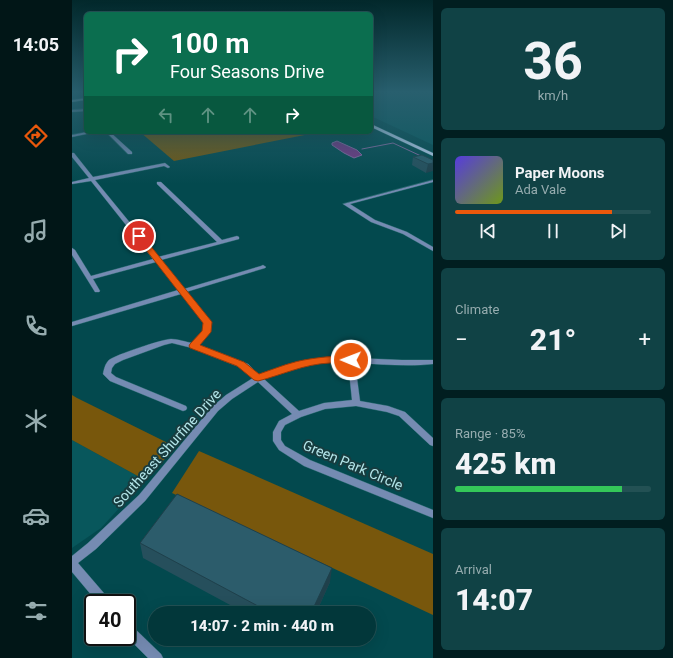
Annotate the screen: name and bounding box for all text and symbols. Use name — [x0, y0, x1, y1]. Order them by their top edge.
text: 100 m — [170, 27, 249, 60]
icon: right — [104, 28, 156, 80]
text: 36 — [523, 31, 583, 92]
text: 14:05 — [13, 34, 59, 55]
text: Four Seasons Drive — [170, 61, 324, 82]
text: km/h — [538, 88, 568, 103]
icon: left — [155, 104, 177, 126]
icon: ahead — [197, 104, 219, 126]
icon: ahead — [239, 104, 261, 126]
icon: right — [281, 104, 303, 126]
icon: directions — [22, 122, 50, 150]
text: Paper Moons — [515, 164, 605, 182]
text: Ada Vale — [515, 182, 566, 197]
icon: music — [22, 217, 50, 245]
pin — [122, 219, 156, 253]
icon: previous — [477, 220, 499, 242]
icon: pause — [542, 220, 564, 242]
icon: next — [607, 220, 629, 242]
icon: arrive — [128, 225, 150, 247]
text: Climate — [455, 302, 499, 317]
icon: phone — [22, 312, 50, 340]
text: 21° — [530, 322, 576, 357]
text: − — [455, 327, 468, 352]
text: + — [639, 327, 651, 352]
position arrow — [330, 339, 372, 381]
street label: Southeast Shurfine Drive — [110, 386, 224, 510]
icon: climate — [22, 407, 50, 435]
text: Range · 85% — [455, 426, 525, 441]
street label: Green Park Circle — [301, 437, 405, 493]
text: 425 km — [455, 446, 557, 481]
icon: car — [22, 502, 50, 530]
text: Arrival — [455, 562, 492, 577]
text: 14:07 — [455, 582, 533, 617]
speed limit sign: 40 — [84, 594, 136, 646]
icon: filters — [22, 597, 50, 625]
text: 14:07 · 2 min · 440 m — [190, 617, 334, 635]

